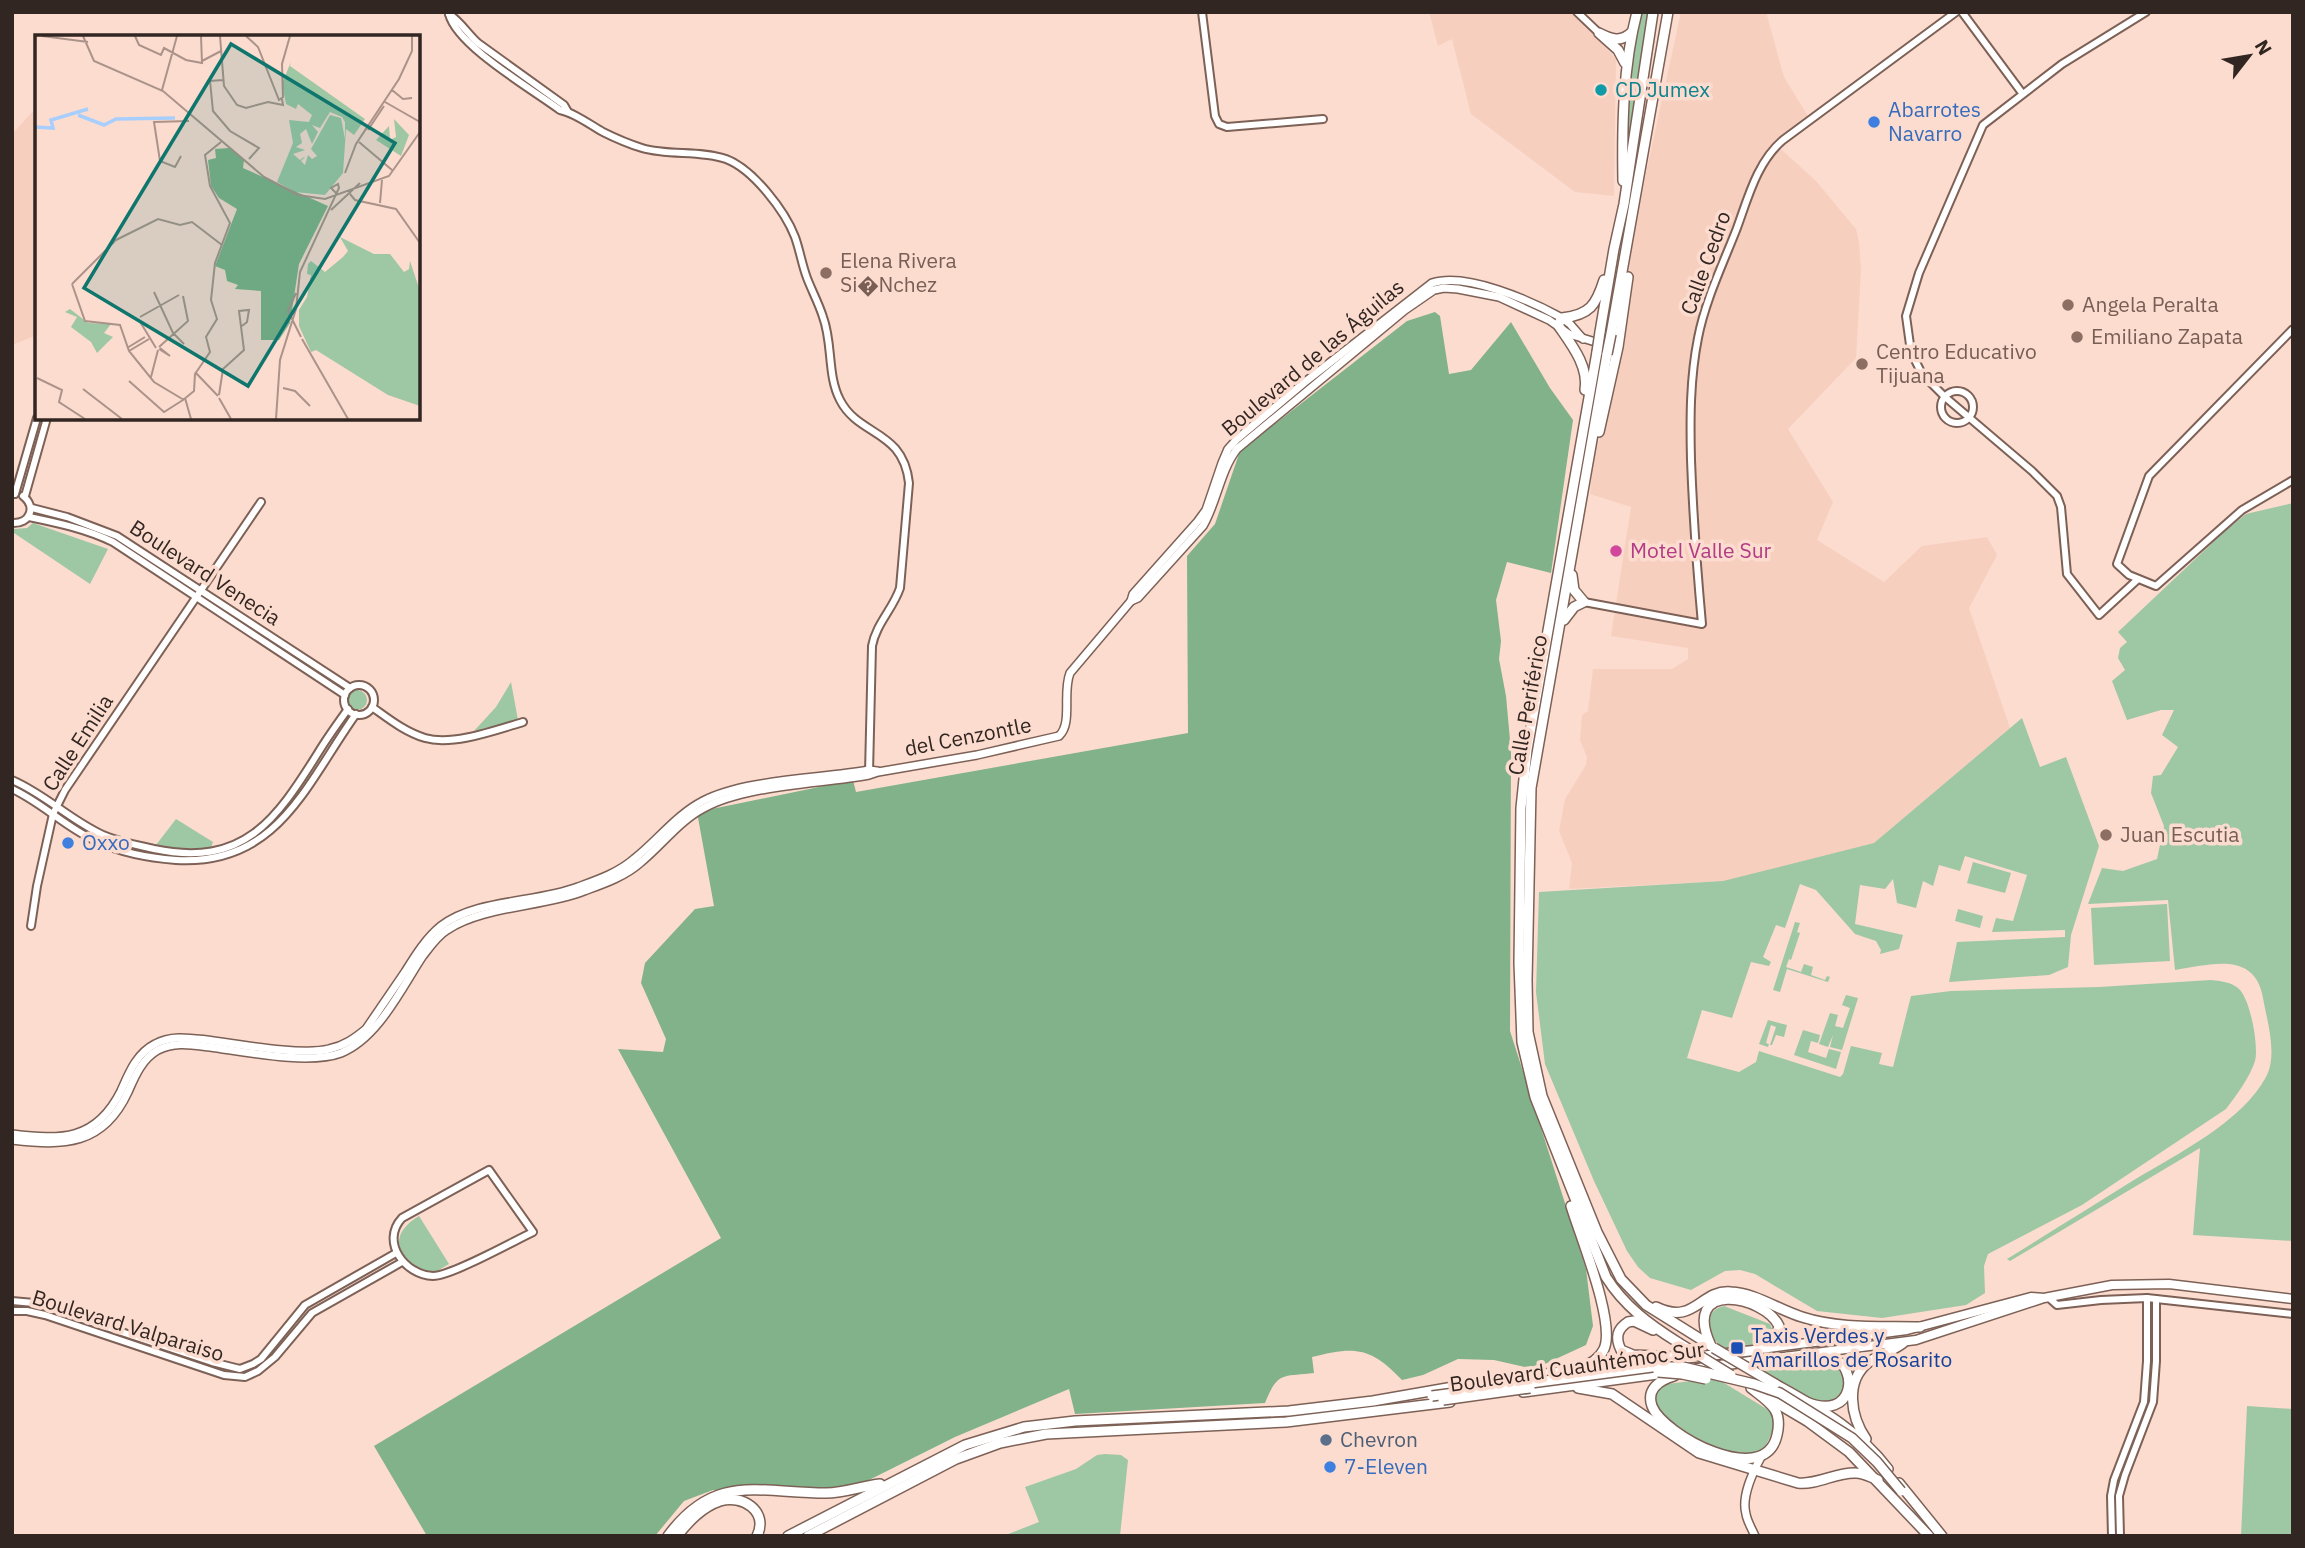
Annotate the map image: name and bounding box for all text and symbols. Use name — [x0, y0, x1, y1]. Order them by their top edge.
north arrow — [2214, 21, 2284, 91]
inset map — [35, 35, 420, 420]
text: N — [2250, 35, 2277, 59]
place label: CD Jumex — [1615, 75, 1710, 103]
marker: CD Jumex — [1593, 82, 1609, 98]
place label: Abarrotes Navarro — [1888, 95, 1981, 147]
marker: Abarrotes Navarro — [1866, 114, 1882, 130]
street label: Calle Cedro — [1673, 207, 1737, 318]
place label: Elena Rivera Si�Nchez — [840, 246, 957, 298]
marker: Elena Rivera Si�Nchez — [818, 265, 834, 281]
street label: Boulevard de las Águilas — [1215, 273, 1409, 442]
place label: Angela Peralta — [2082, 290, 2219, 318]
marker: Angela Peralta — [2060, 297, 2076, 313]
place label: Emiliano Zapata — [2091, 322, 2243, 350]
marker: Emiliano Zapata — [2069, 329, 2085, 345]
place label: Centro Educativo Tijuana — [1876, 337, 2037, 389]
marker: Centro Educativo Tijuana — [1854, 356, 1870, 372]
street label: Boulevard Venecia — [125, 513, 286, 631]
place label: Motel Valle Sur — [1630, 536, 1772, 564]
marker: Motel Valle Sur — [1608, 543, 1624, 559]
street label: Calle Periférico — [1501, 632, 1553, 777]
street label: Calle Emilia — [35, 689, 119, 796]
street label: del Cenzontle — [902, 710, 1034, 762]
place label: Juan Escutia — [2120, 820, 2240, 848]
marker: Juan Escutia — [2098, 827, 2114, 843]
place label: Oxxo — [82, 828, 130, 856]
marker: Oxxo — [60, 835, 76, 851]
street label: Boulevard Valparaiso — [29, 1283, 228, 1368]
place label: Taxis Verdes y Amarillos de Rosarito — [1751, 1321, 1952, 1373]
street label: Boulevard Cuauhtémoc Sur — [1448, 1334, 1706, 1398]
marker: Taxis Verdes y Amarillos de Rosarito — [1729, 1340, 1745, 1356]
place label: Chevron — [1340, 1425, 1418, 1453]
marker: Chevron — [1318, 1432, 1334, 1448]
place label: 7-Eleven — [1344, 1452, 1428, 1480]
marker: 7-Eleven — [1322, 1459, 1338, 1475]

